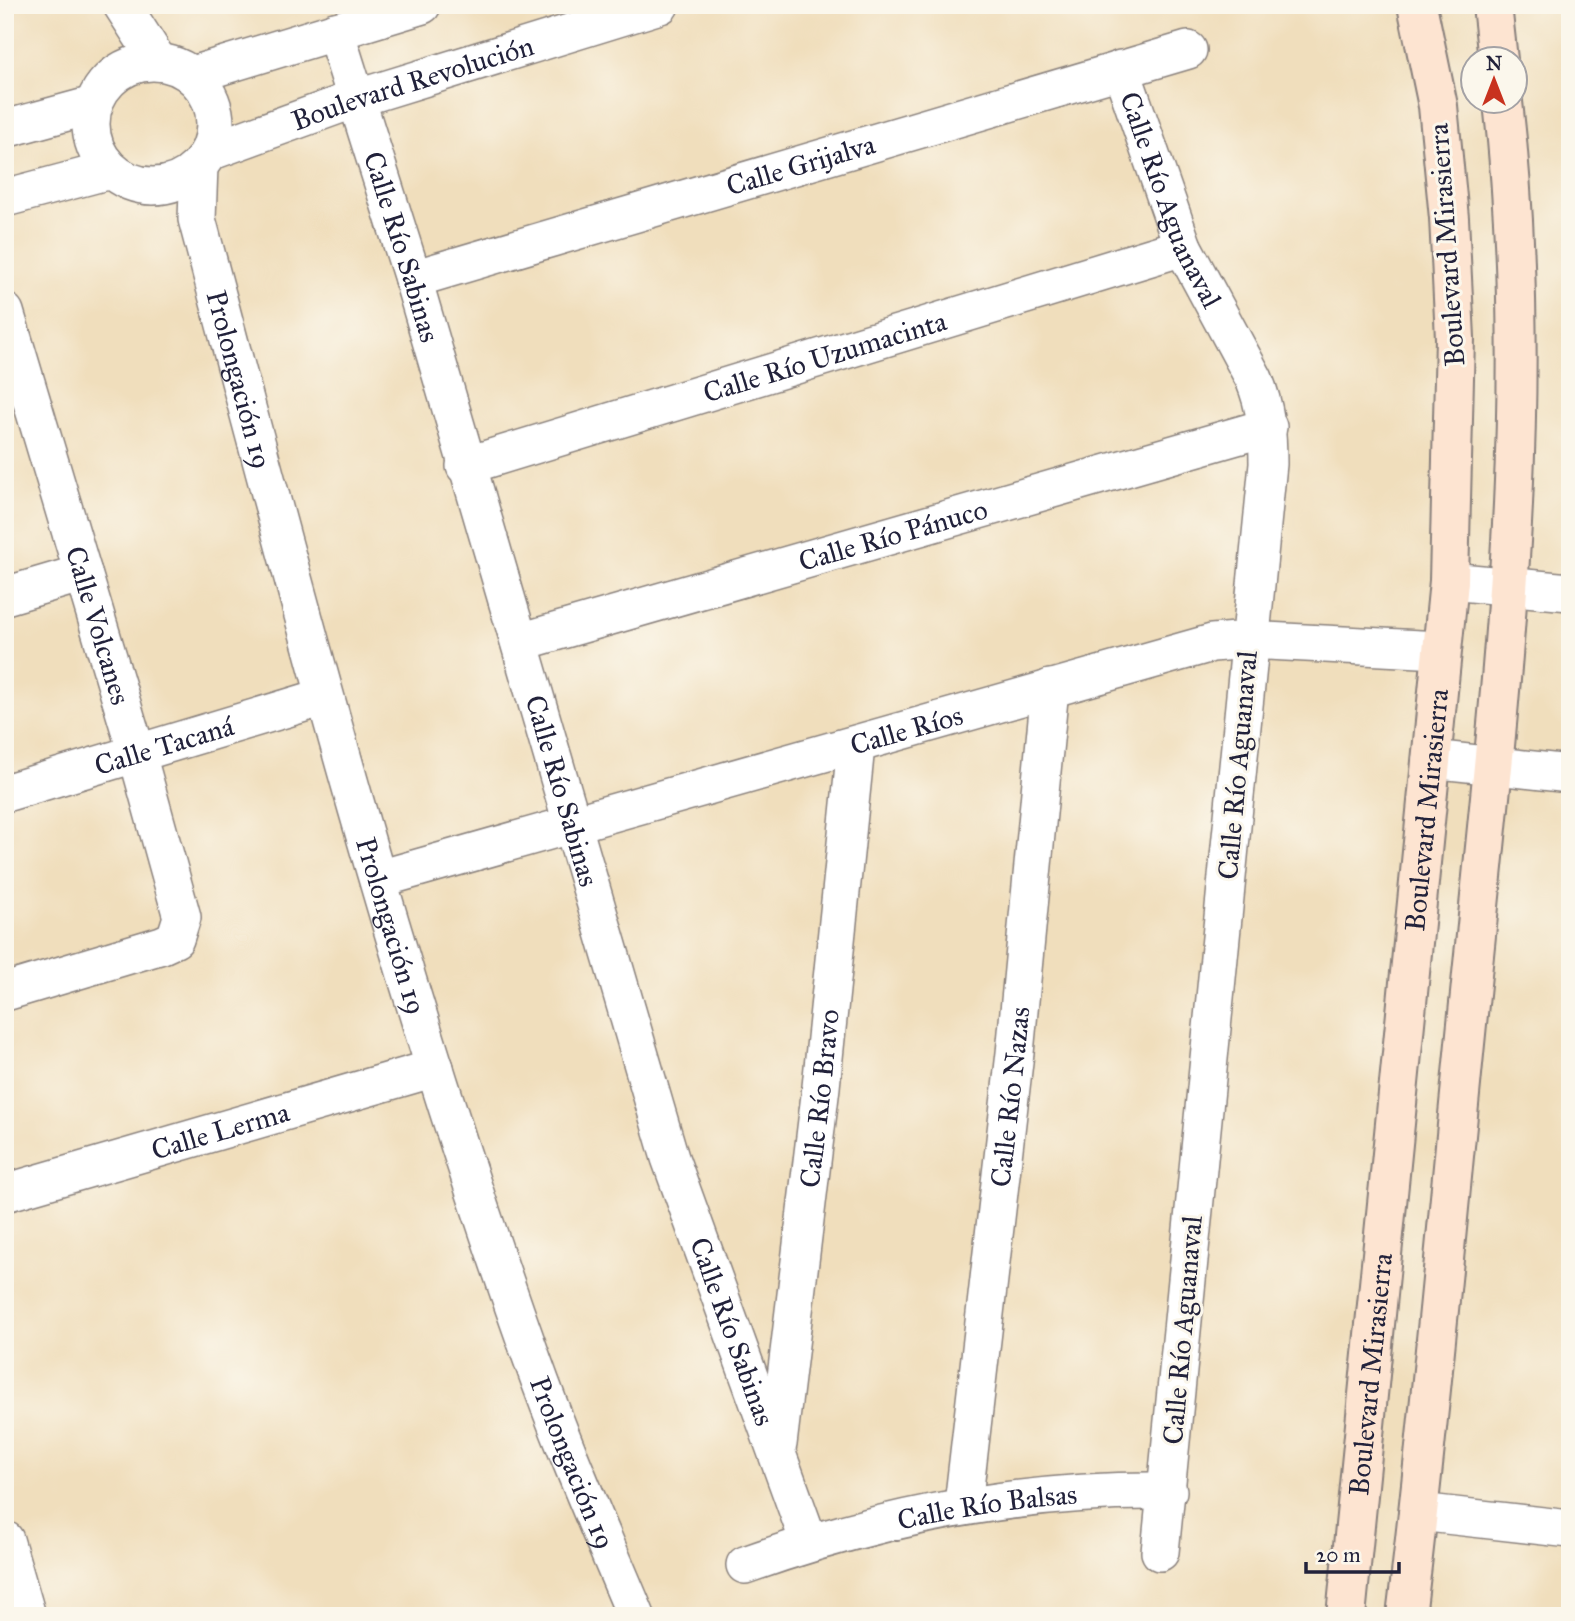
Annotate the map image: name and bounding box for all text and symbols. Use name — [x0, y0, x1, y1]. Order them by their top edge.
street label: Boulevard Revolución — [287, 28, 538, 139]
north arrow — [1460, 46, 1530, 116]
text: N — [1486, 52, 1502, 75]
street label: Calle Río Aguanaval — [1112, 87, 1230, 314]
street label: Boulevard Mirasierra — [1421, 122, 1472, 368]
street label: Calle Grijalva — [722, 126, 879, 204]
street label: Calle Río Sabinas — [356, 147, 448, 346]
street label: Prolongación 19 — [199, 287, 279, 473]
street label: Calle Río Uzumacinta — [699, 303, 951, 410]
street label: Calle Río Pánuco — [795, 492, 991, 579]
street label: Calle Volcanes — [58, 542, 138, 709]
street label: Calle Río Aguanaval — [1210, 649, 1265, 881]
street label: Boulevard Mirasierra — [1397, 687, 1456, 933]
street label: Calle Río Sabinas — [518, 691, 607, 891]
street label: Calle Ríos — [846, 698, 967, 763]
street label: Calle Tacaná — [90, 708, 238, 783]
street label: Prolongación 19 — [348, 833, 434, 1019]
street label: Calle Río Nazas — [983, 1005, 1037, 1189]
street label: Calle Río Bravo — [792, 1008, 847, 1190]
street label: Calle Lerma — [147, 1094, 293, 1168]
street label: Calle Río Aguanaval — [1155, 1214, 1210, 1446]
street label: Calle Río Sabinas — [682, 1233, 782, 1430]
street label: Boulevard Mirasierra — [1341, 1251, 1400, 1497]
street label: Prolongación 19 — [522, 1372, 623, 1555]
street label: Calle Río Balsas — [894, 1477, 1078, 1538]
scale bar — [1306, 1530, 1398, 1574]
text: 20 m — [1316, 1542, 1361, 1568]

